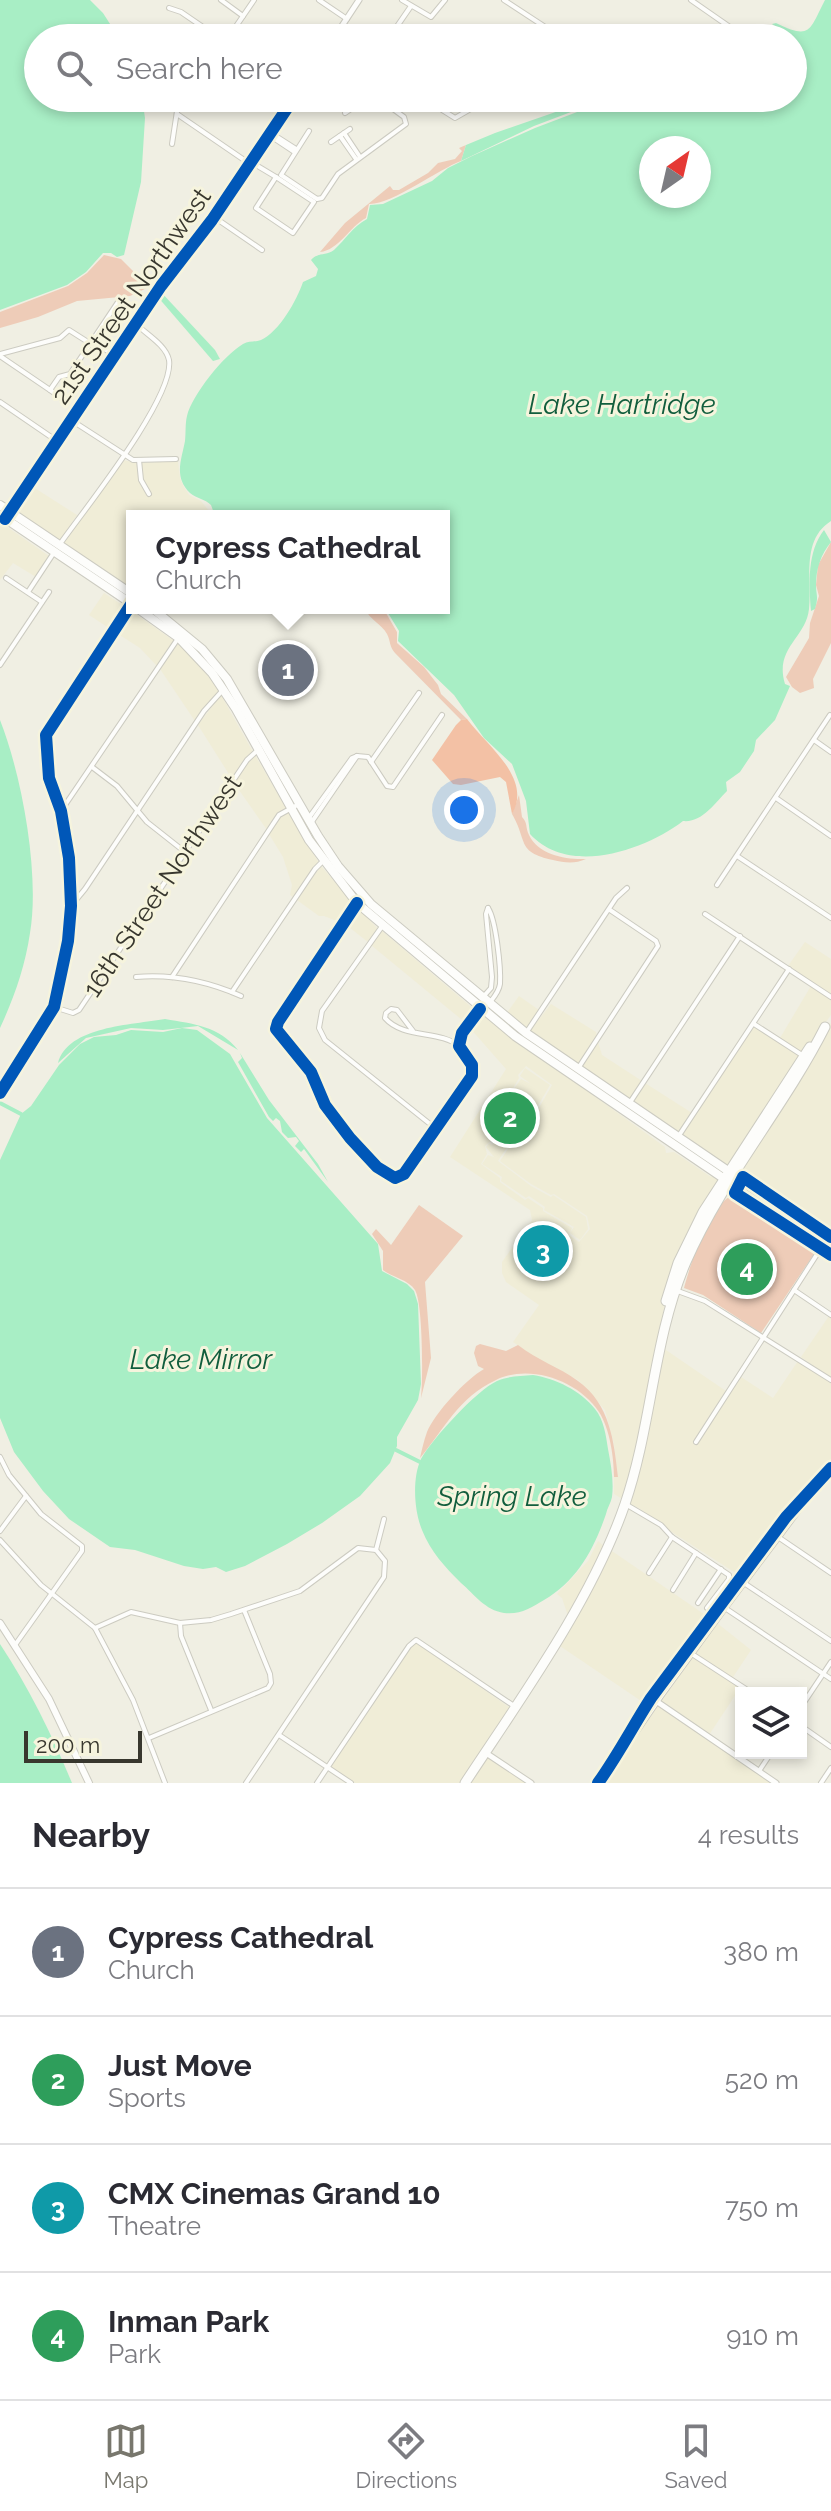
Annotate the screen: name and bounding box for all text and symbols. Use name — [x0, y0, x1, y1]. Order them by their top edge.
search box — [24, 24, 807, 112]
icon: search — [52, 46, 96, 90]
text: Search here — [116, 51, 283, 86]
north arrow — [639, 136, 711, 208]
street label: 21st Street Northwest — [45, 182, 217, 410]
water label: Lake Hartridge — [528, 388, 716, 421]
popup — [126, 510, 450, 614]
text: Cypress Cathedral — [155, 530, 421, 565]
text: Church — [155, 565, 242, 595]
pin: 1 — [262, 640, 314, 700]
street label: 16th Street Northwest — [77, 769, 248, 1003]
your location — [444, 790, 484, 830]
pin: 2 — [484, 1088, 536, 1148]
pin: 3 — [517, 1221, 569, 1281]
pin: 4 — [721, 1239, 773, 1299]
water label: Lake Mirror — [130, 1343, 274, 1376]
water label: Spring Lake — [436, 1480, 587, 1513]
map controls — [735, 1687, 807, 1759]
button: layers — [735, 1687, 807, 1759]
scale bar — [24, 1727, 142, 1763]
text: 200 m — [36, 1732, 100, 1758]
text: Nearby — [32, 1815, 150, 1855]
text: 4 results — [698, 1820, 799, 1850]
text: Cypress Cathedral — [108, 1920, 373, 1955]
text: 1 — [52, 1937, 64, 1967]
text: 380 m — [723, 1937, 799, 1967]
text: Church — [108, 1955, 195, 1985]
text: Just Move — [108, 2048, 252, 2083]
text: 2 — [51, 2065, 65, 2095]
text: 520 m — [725, 2065, 799, 2095]
text: Sports — [108, 2083, 186, 2113]
text: CMX Cinemas Grand 10 — [108, 2176, 441, 2211]
text: 3 — [51, 2193, 65, 2223]
text: 750 m — [725, 2193, 799, 2223]
text: Theatre — [108, 2211, 201, 2241]
text: Inman Park — [108, 2304, 269, 2339]
text: 4 — [51, 2321, 65, 2351]
text: 910 m — [726, 2321, 799, 2351]
text: Park — [108, 2339, 161, 2369]
tab: Map — [104, 2419, 148, 2493]
tab: Directions — [356, 2419, 457, 2493]
tab: Saved — [664, 2419, 727, 2493]

